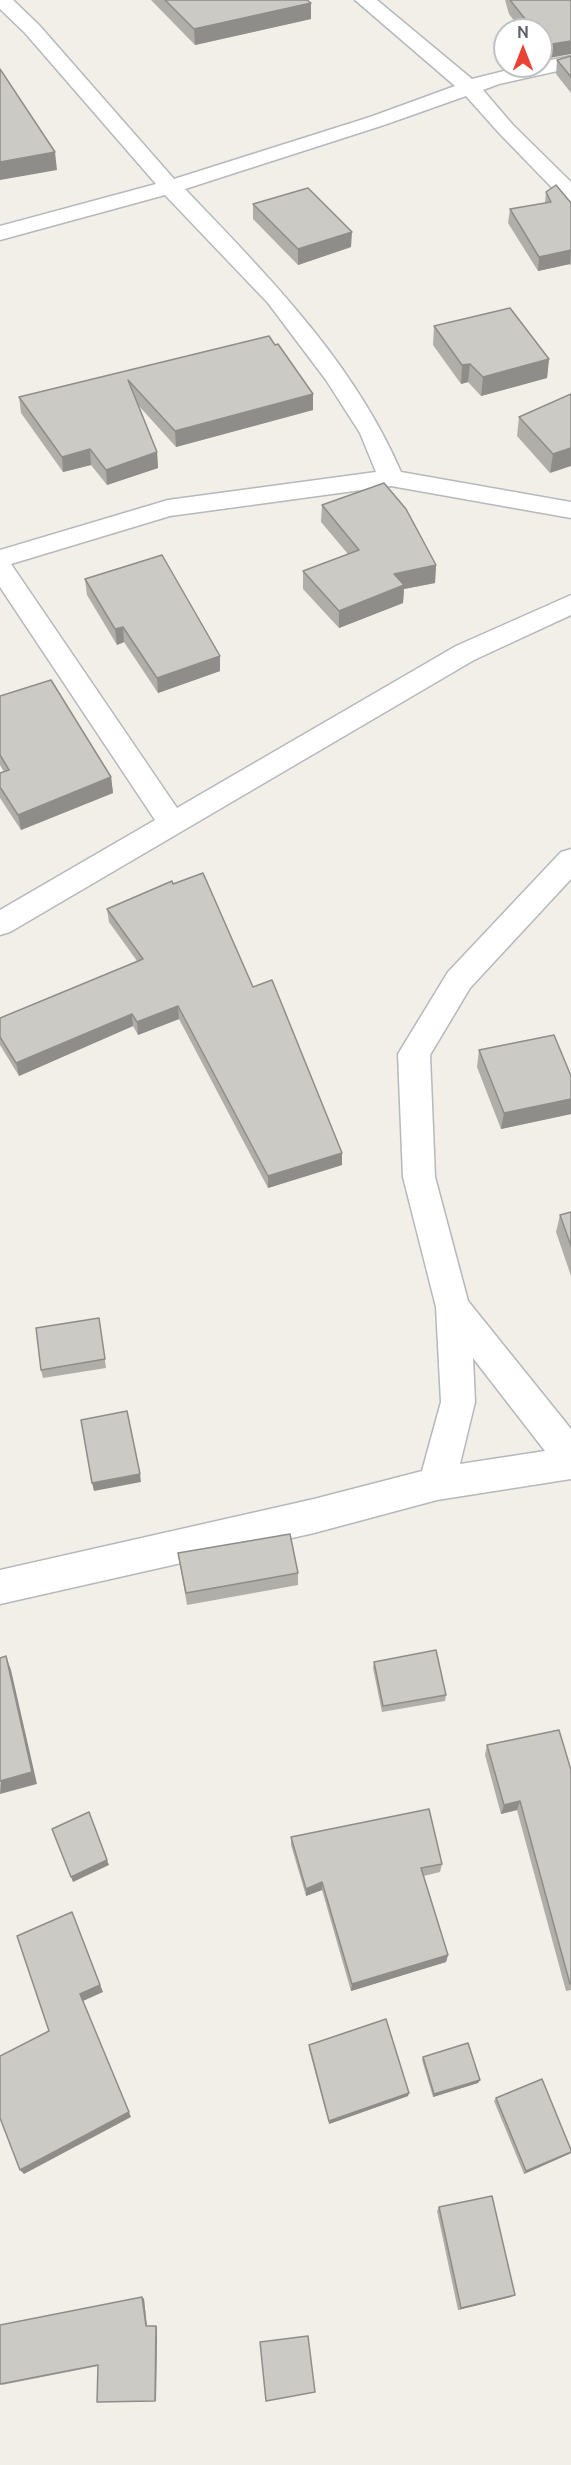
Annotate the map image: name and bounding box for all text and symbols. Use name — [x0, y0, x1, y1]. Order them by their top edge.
north arrow — [493, 18, 553, 78]
text: N — [517, 23, 529, 41]

